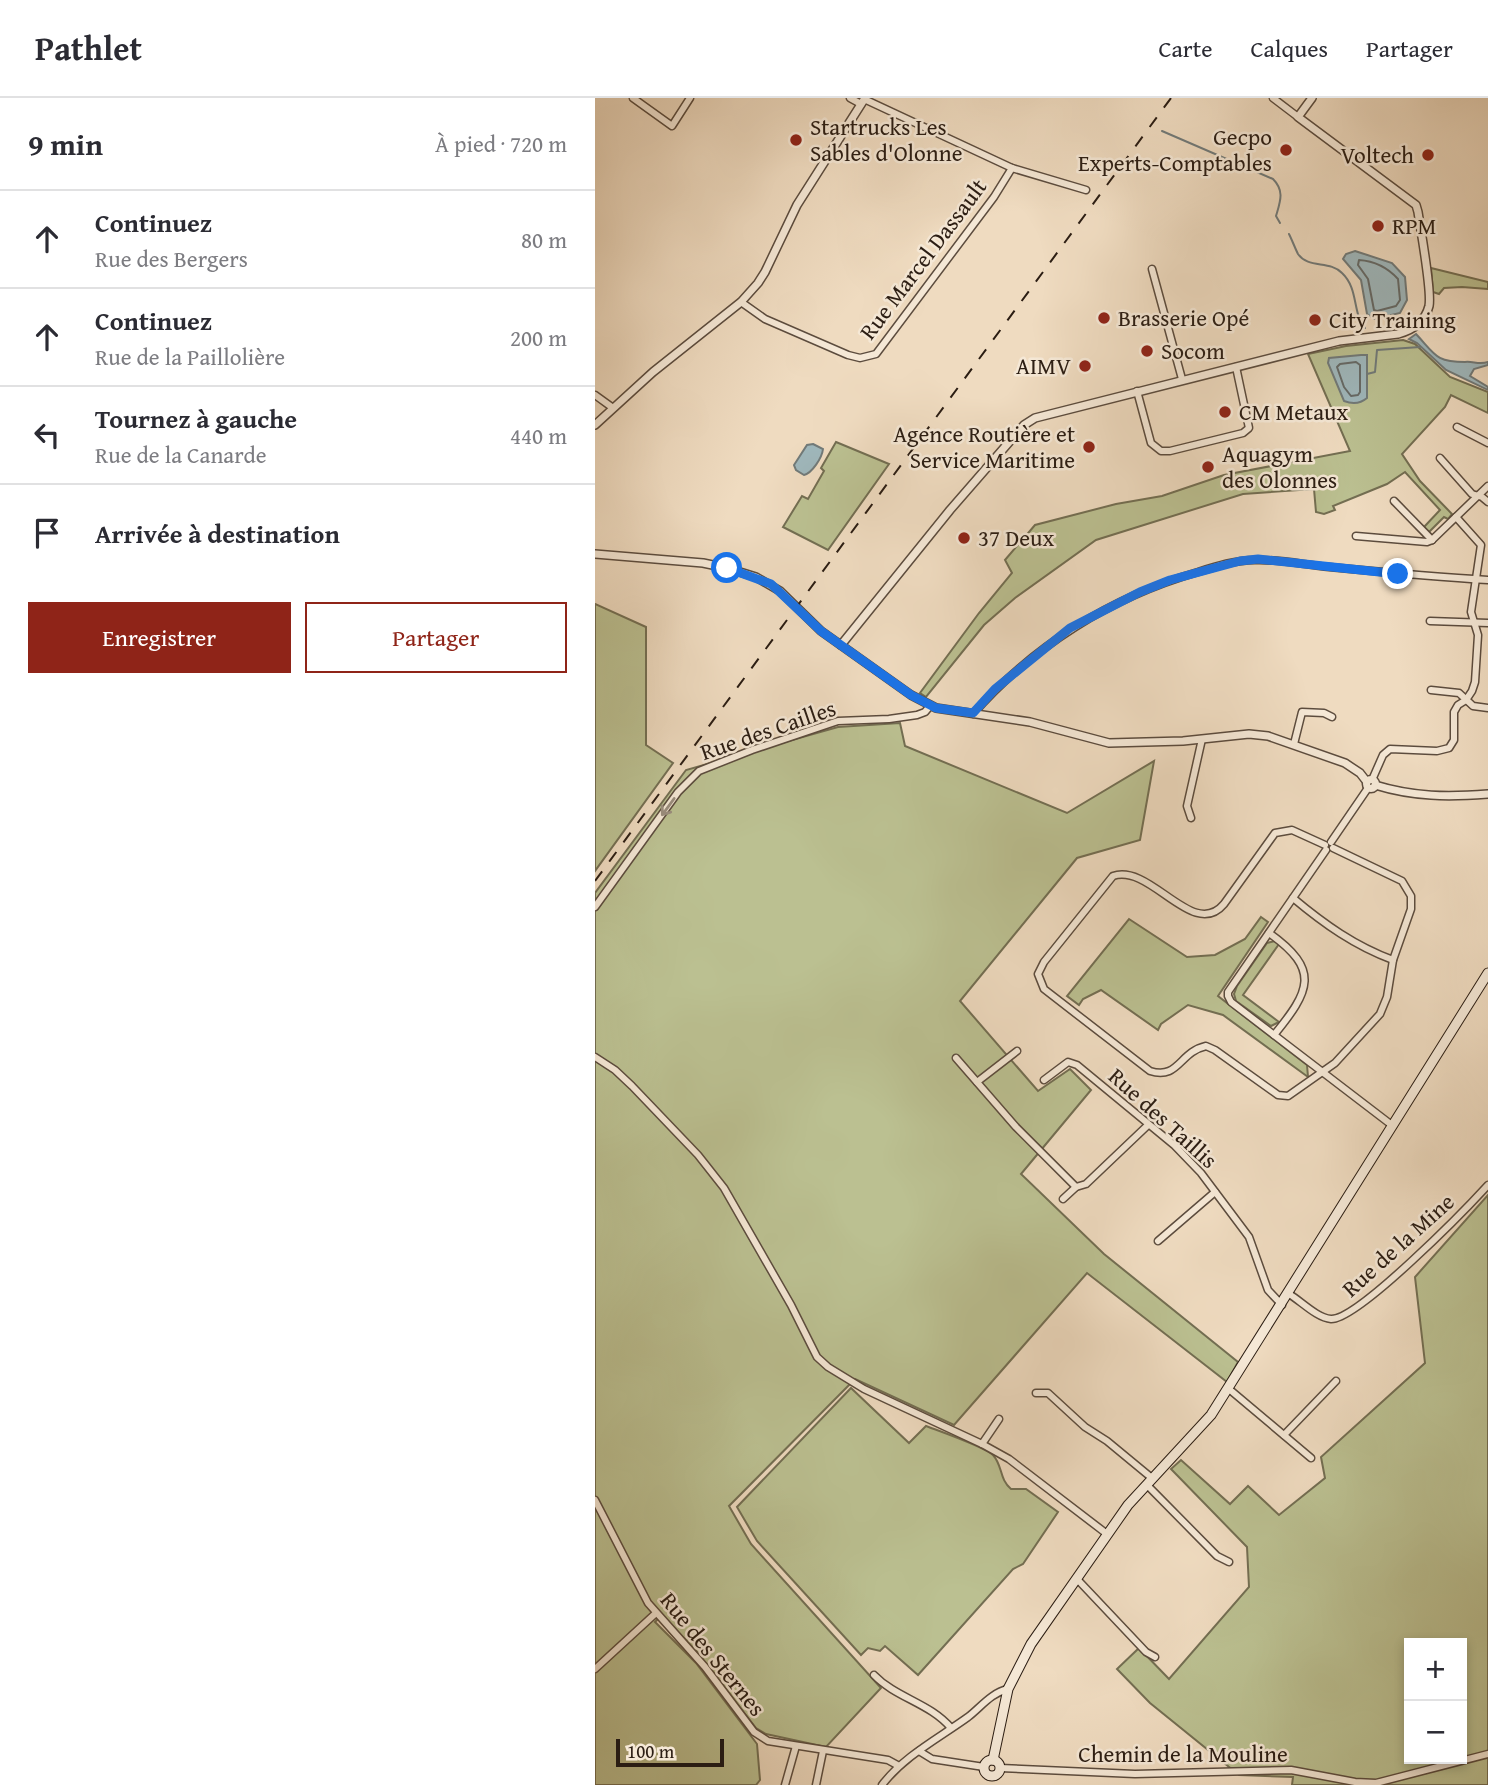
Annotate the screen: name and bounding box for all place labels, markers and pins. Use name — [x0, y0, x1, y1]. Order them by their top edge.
place label: Startrucks Les Sables d'Olonne — [810, 110, 962, 169]
place label: Gecpo Experts-Comptables — [1078, 120, 1272, 179]
marker: Startrucks Les Sables d'Olonne — [788, 132, 804, 148]
place label: Voltech — [1340, 138, 1414, 171]
marker: Gecpo Experts-Comptables — [1278, 142, 1294, 158]
marker: Voltech — [1420, 147, 1436, 163]
place label: RPM — [1392, 209, 1436, 242]
marker: RPM — [1370, 218, 1386, 234]
place label: Brasserie Opé — [1118, 301, 1249, 334]
place label: City Training — [1329, 303, 1456, 336]
marker: Brasserie Opé — [1096, 310, 1112, 326]
marker: City Training — [1307, 312, 1323, 328]
place label: Socom — [1161, 334, 1225, 367]
marker: Socom — [1139, 343, 1155, 359]
place label: AIMV — [1016, 349, 1071, 382]
marker: AIMV — [1077, 358, 1093, 374]
place label: CM Metaux — [1239, 395, 1349, 428]
marker: CM Metaux — [1217, 404, 1233, 420]
place label: Agence Routière et Service Maritime — [893, 417, 1075, 476]
place label: Aquagym des Olonnes — [1222, 437, 1337, 496]
marker: Agence Routière et Service Maritime — [1081, 439, 1097, 455]
marker: Aquagym des Olonnes — [1200, 459, 1216, 475]
place label: 37 Deux — [978, 521, 1054, 554]
marker: 37 Deux — [956, 530, 972, 546]

